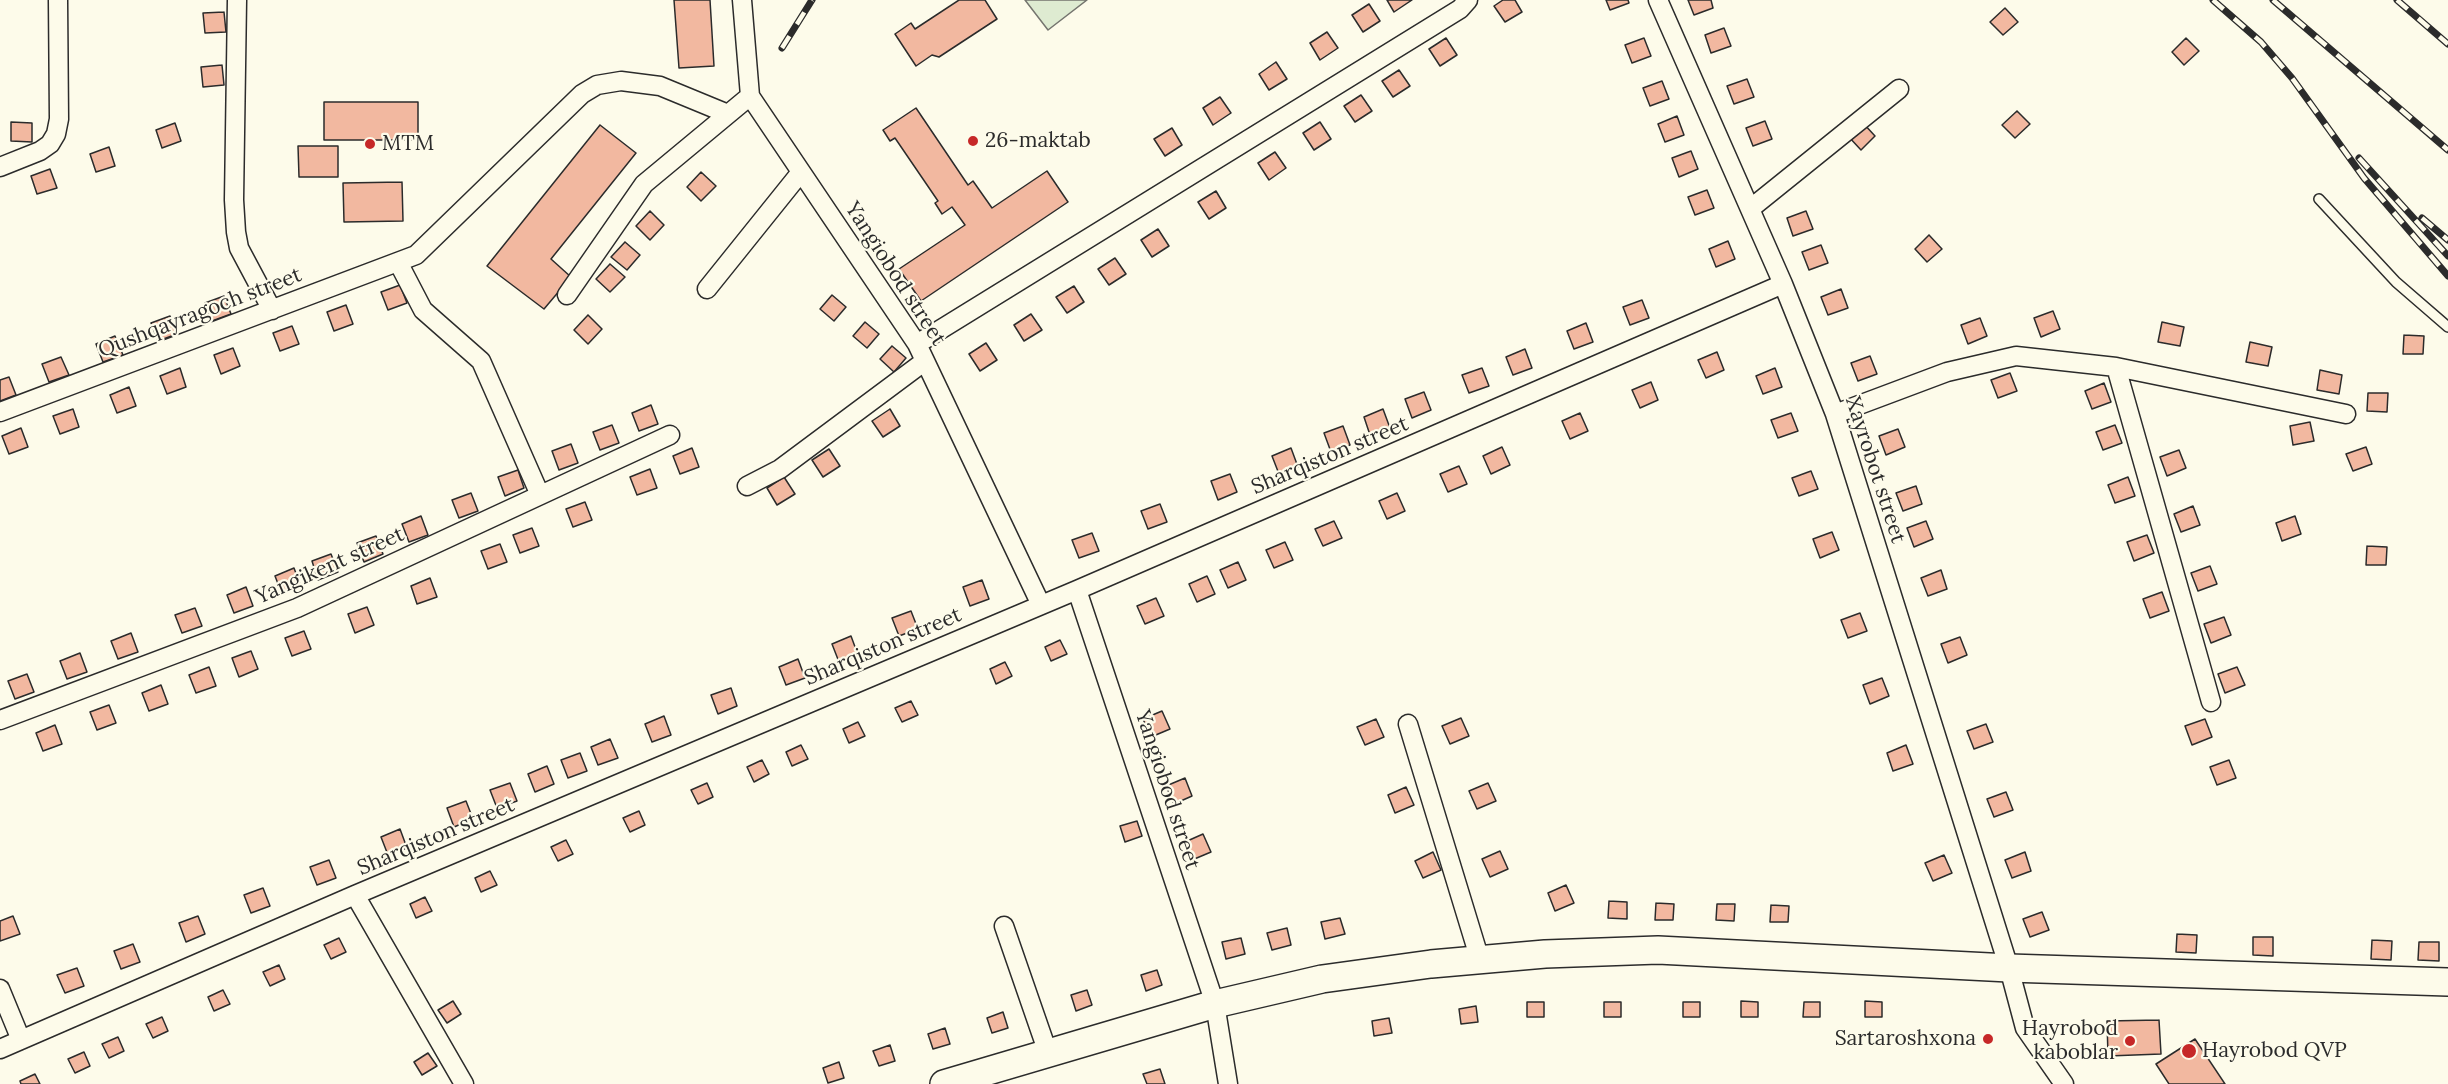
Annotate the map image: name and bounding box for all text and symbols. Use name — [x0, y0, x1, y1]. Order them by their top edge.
place label: 26-maktab — [985, 128, 1091, 154]
place label: MTM — [382, 131, 434, 157]
marker: 26-maktab — [966, 134, 980, 148]
marker: MTM — [363, 137, 377, 151]
street label: Yangiobod street — [839, 197, 951, 351]
street label: Qushqayragoch street — [95, 263, 305, 363]
street label: Xayrobot street — [1839, 394, 1911, 546]
street label: Sharqiston street — [1248, 412, 1412, 500]
street label: Yangikent street — [252, 522, 408, 610]
street label: Sharqiston street — [801, 603, 965, 691]
street label: Yangiobod street — [1129, 707, 1205, 873]
street label: Sharqiston street — [354, 793, 518, 881]
place label: Hayrobod kaboblar — [2022, 1016, 2118, 1066]
place label: Sartaroshxona — [1835, 1026, 1976, 1052]
marker: Sartaroshxona — [1981, 1032, 1995, 1046]
marker: Hayrobod kaboblar — [2123, 1034, 2137, 1048]
place label: Hayrobod QVP — [2202, 1038, 2347, 1064]
marker: Hayrobod QVP — [2180, 1042, 2198, 1060]

